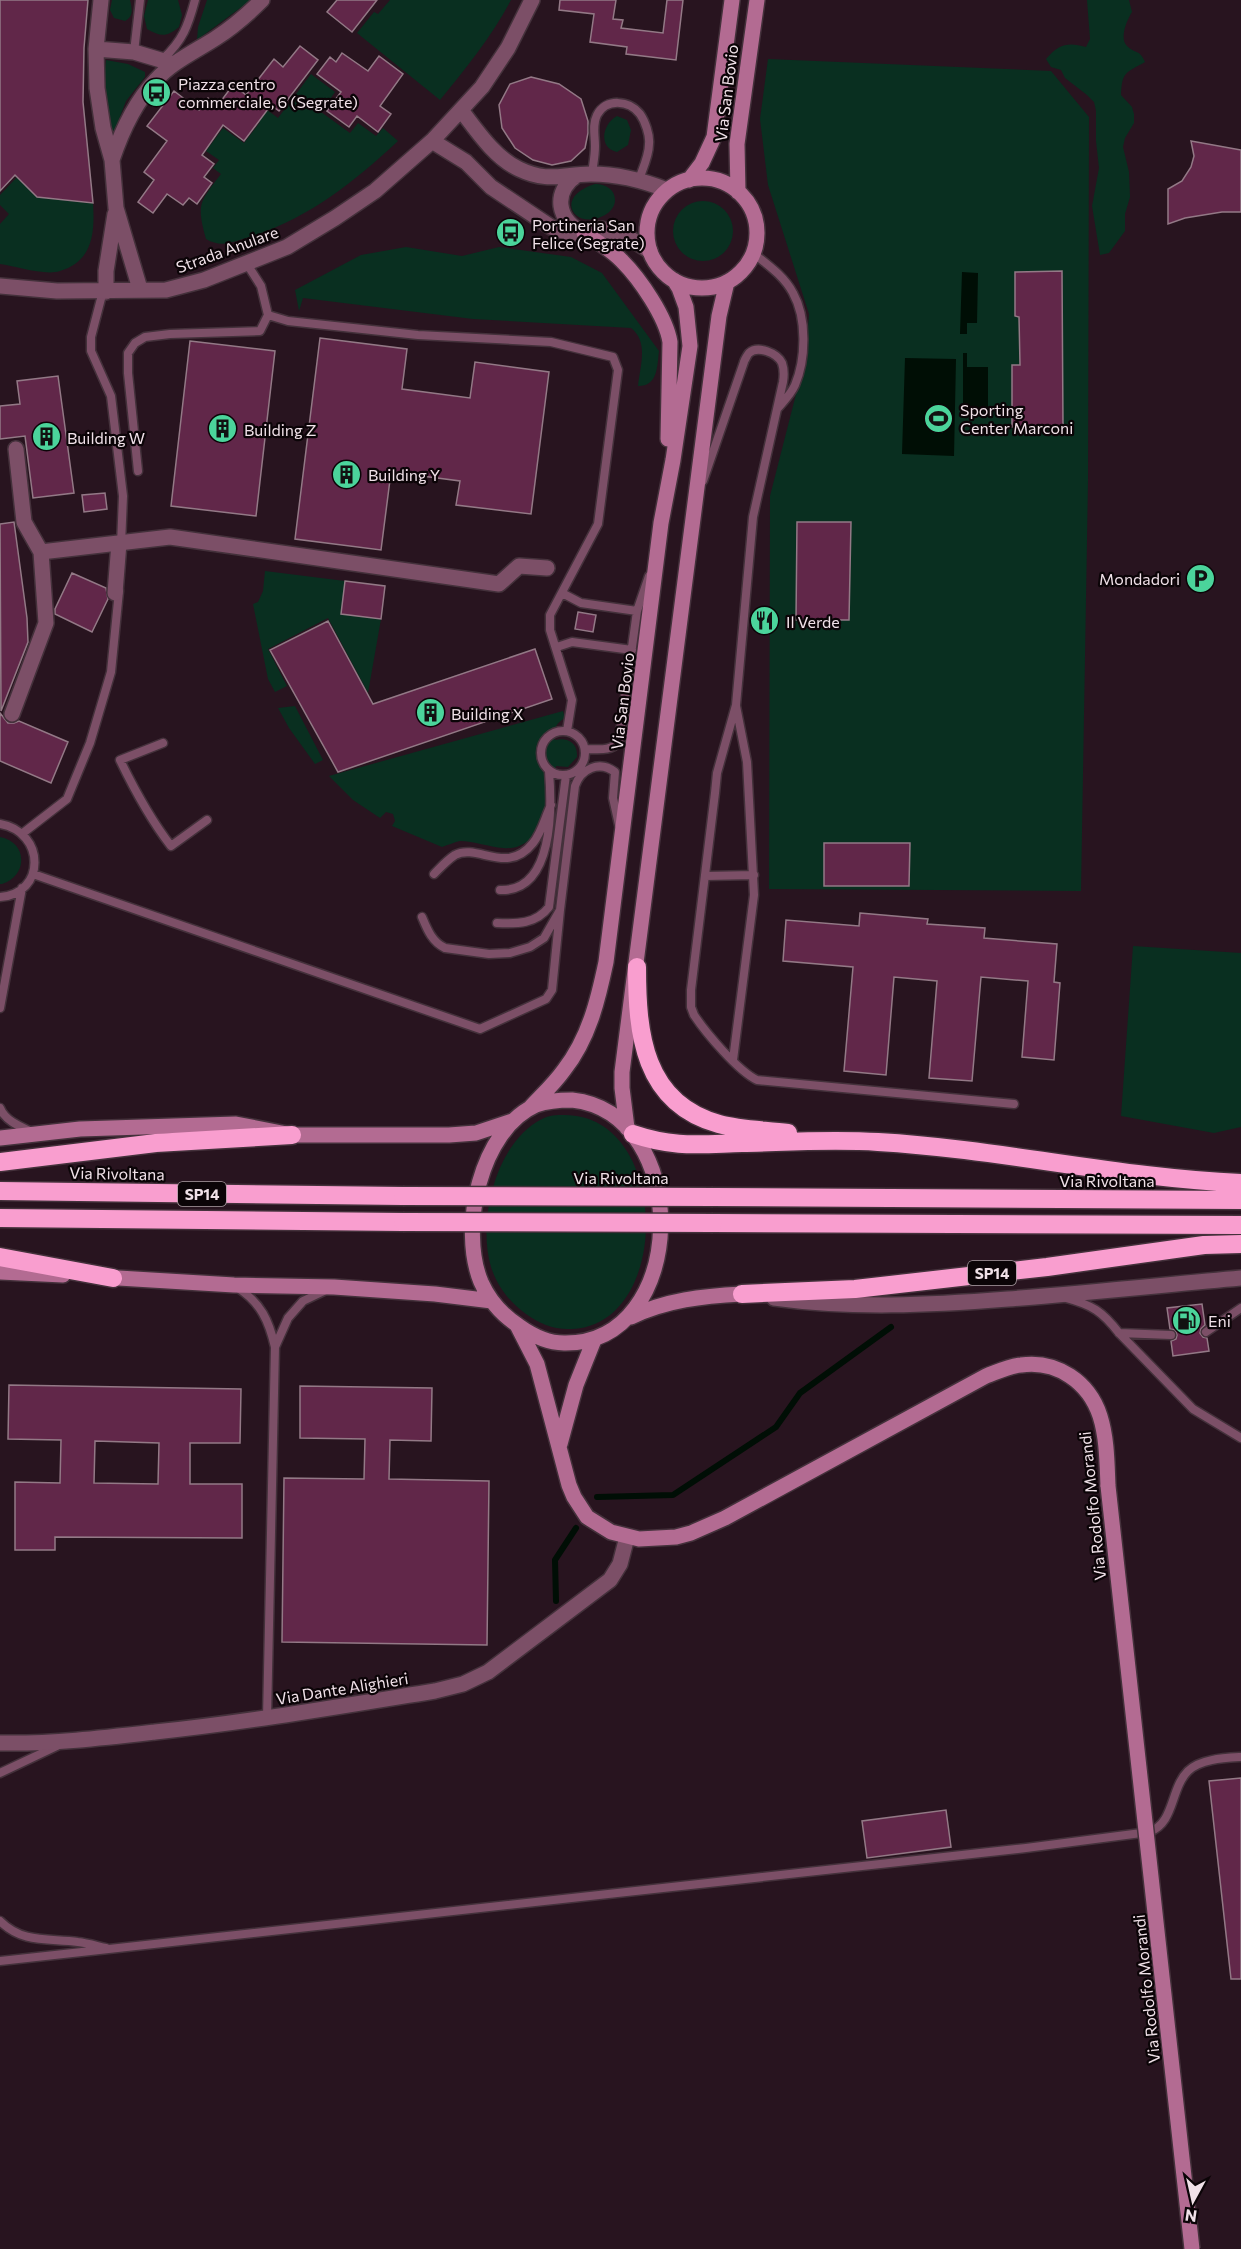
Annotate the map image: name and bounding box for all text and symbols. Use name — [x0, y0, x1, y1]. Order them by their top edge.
street label: Via San Bovio — [711, 43, 741, 143]
place label: Piazza centro commerciale, 6 (Segrate) — [178, 74, 358, 111]
bus stop icon: Piazza centro commerciale, 6 (Segrate) — [141, 76, 173, 108]
place label: Portineria San Felice (Segrate) — [532, 215, 645, 252]
bus stop icon: Portineria San Felice (Segrate) — [495, 217, 527, 249]
street label: Strada Anulare — [173, 222, 281, 276]
place label: Sporting Center Marconi — [960, 400, 1073, 437]
sports icon: Sporting Center Marconi — [923, 402, 955, 434]
building icon: Building Z — [207, 413, 239, 445]
place label: Building Z — [244, 420, 316, 439]
building icon: Building W — [30, 421, 62, 453]
place label: Building W — [67, 428, 145, 447]
building icon: Building Y — [331, 458, 363, 490]
place label: Building Y — [368, 465, 441, 484]
parking icon: Mondadori — [1185, 562, 1217, 594]
place label: Mondadori — [1099, 569, 1180, 588]
restaurant icon: Il Verde — [749, 605, 781, 637]
place label: Il Verde — [786, 612, 840, 631]
street label: Via San Bovio — [607, 651, 637, 751]
building icon: Building X — [414, 697, 446, 729]
place label: Building X — [451, 704, 524, 723]
street label: Via Rivoltana — [69, 1163, 165, 1183]
street label: Via Rivoltana — [573, 1168, 669, 1187]
street label: Via Rivoltana — [1059, 1171, 1155, 1190]
road number: SP14 — [178, 1182, 226, 1206]
road number: SP14 — [968, 1261, 1016, 1285]
fuel station icon: Eni — [1171, 1304, 1203, 1336]
place label: Eni — [1208, 1311, 1231, 1330]
street label: Via Rodolfo Morandi — [1075, 1431, 1109, 1581]
street label: Via Dante Alighieri — [274, 1668, 410, 1708]
street label: Via Rodolfo Morandi — [1129, 1914, 1163, 2064]
north arrow — [1163, 2171, 1223, 2231]
text: N — [1184, 2206, 1198, 2227]

